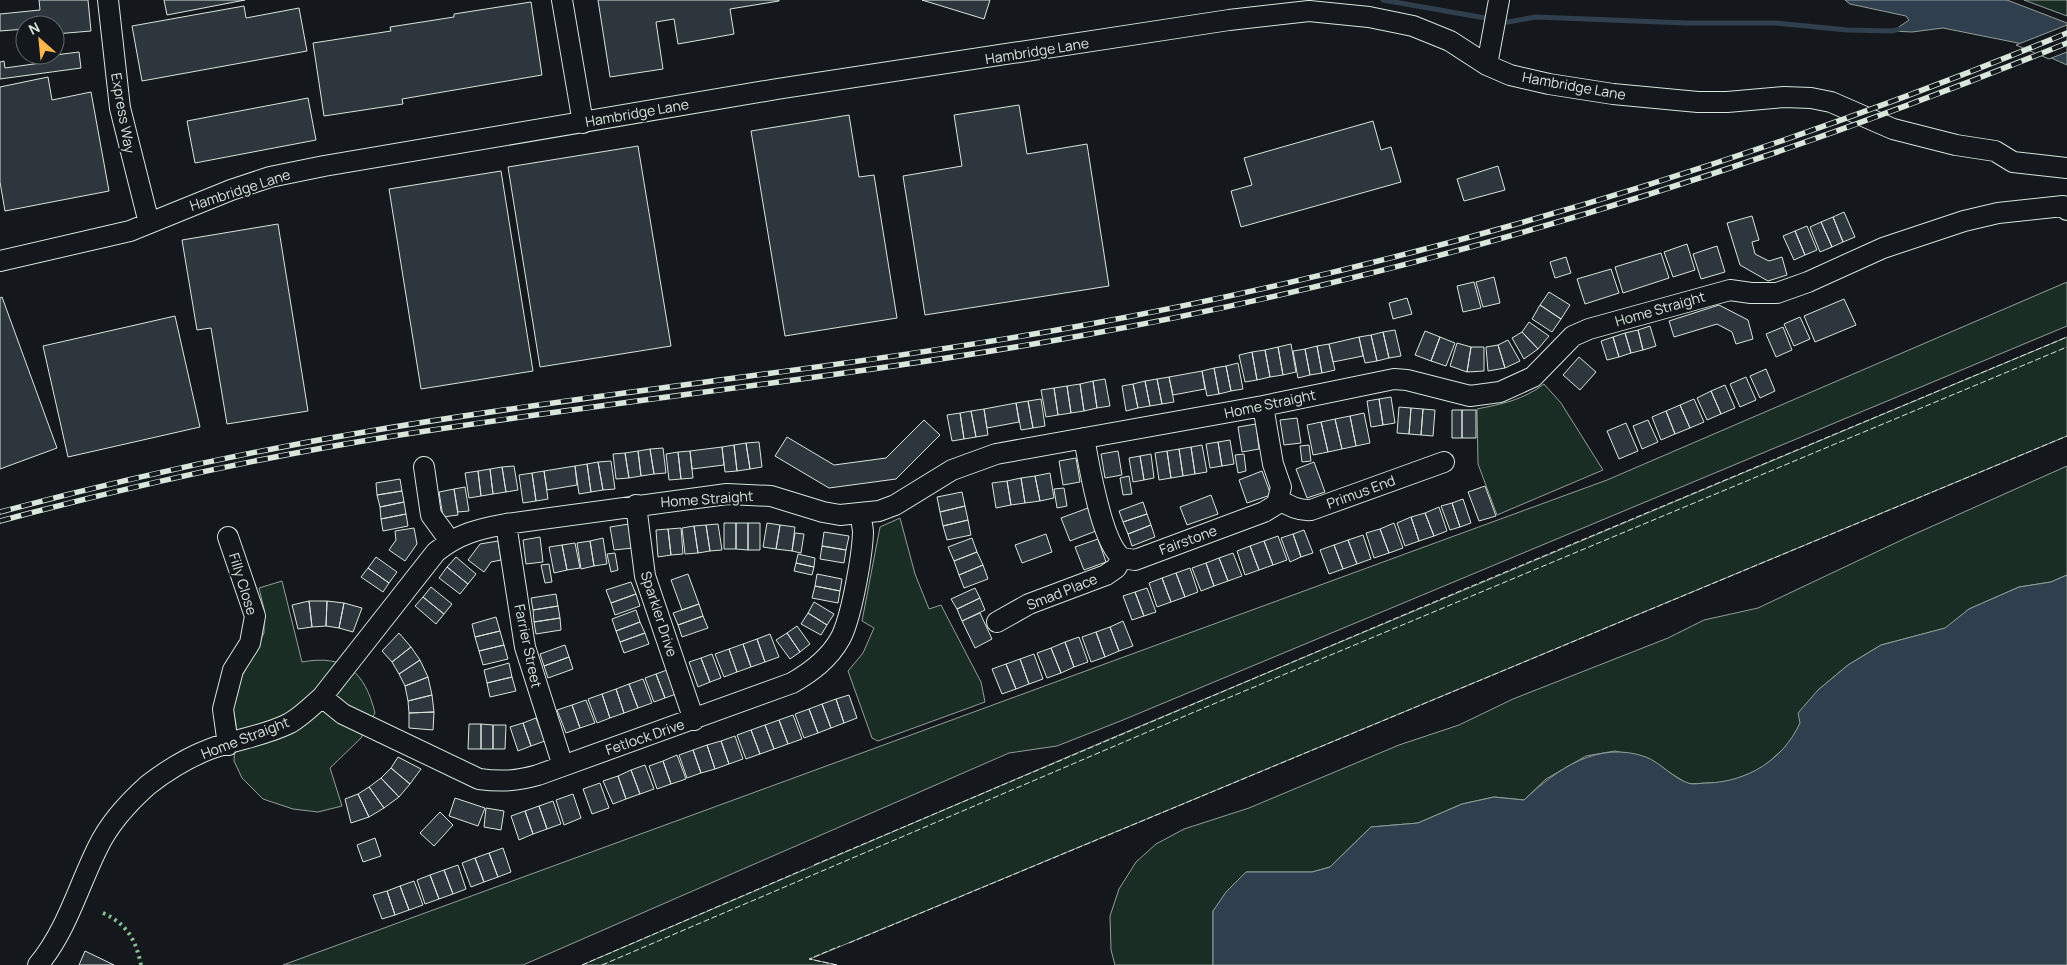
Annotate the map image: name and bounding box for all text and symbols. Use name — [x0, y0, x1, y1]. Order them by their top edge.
north arrow — [15, 15, 65, 65]
text: N — [25, 17, 43, 39]
street label: Hambridge Lane — [984, 33, 1090, 68]
street label: Hambridge Lane — [1521, 67, 1627, 104]
street label: Express Way — [107, 71, 140, 155]
street label: Hambridge Lane — [584, 94, 690, 131]
street label: Hambridge Lane — [187, 164, 293, 215]
street label: Home Straight — [1613, 286, 1708, 330]
street label: Home Straight — [1222, 384, 1318, 422]
street label: Primus End — [1324, 470, 1398, 513]
street label: Home Straight — [660, 486, 754, 511]
street label: Fairstone — [1156, 520, 1219, 559]
street label: Filly Close — [225, 550, 262, 617]
street label: Sparkler Drive — [637, 569, 682, 659]
street label: Smad Place — [1024, 569, 1100, 614]
street label: Farrier Street — [510, 602, 547, 690]
street label: Home Straight — [198, 712, 292, 763]
street label: Fetlock Drive — [603, 714, 687, 759]

